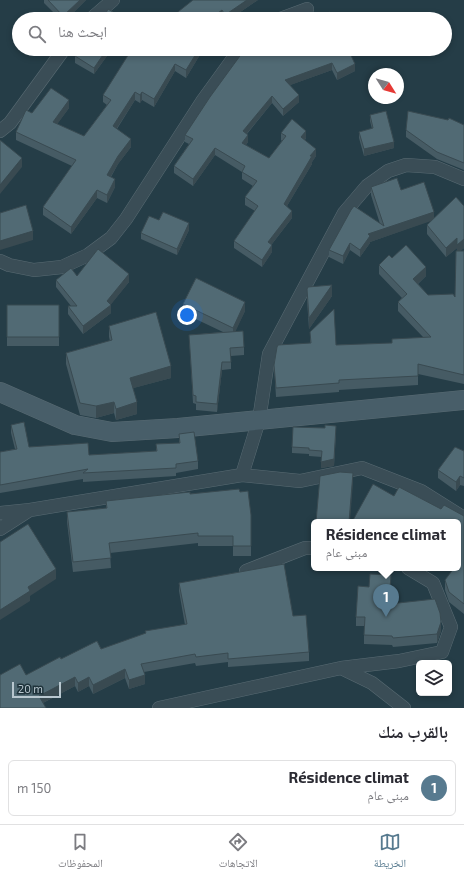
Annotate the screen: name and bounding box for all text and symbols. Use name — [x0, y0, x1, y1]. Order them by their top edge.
search box — [12, 12, 452, 56]
text: ابحث هنا — [58, 22, 107, 40]
icon: search — [26, 23, 48, 45]
north arrow — [368, 68, 404, 104]
your location — [177, 305, 197, 325]
popup — [311, 519, 461, 571]
text: Résidence climat — [326, 525, 446, 543]
text: مبنى عام — [326, 544, 367, 560]
pin: 1 — [373, 584, 399, 617]
map controls — [416, 660, 452, 696]
button: layers — [416, 660, 452, 696]
scale bar — [12, 680, 61, 699]
text: 20 m — [18, 682, 43, 695]
text: بالقرب منك — [378, 721, 448, 741]
text: Résidence climat — [289, 768, 409, 786]
text: 150 m — [17, 780, 51, 796]
text: 1 — [431, 780, 437, 796]
text: مبنى عام — [367, 787, 409, 803]
tab: المحفوظات — [58, 831, 103, 874]
tab: الاتجاهات — [219, 831, 258, 874]
tab: الخريطة — [374, 831, 406, 874]

